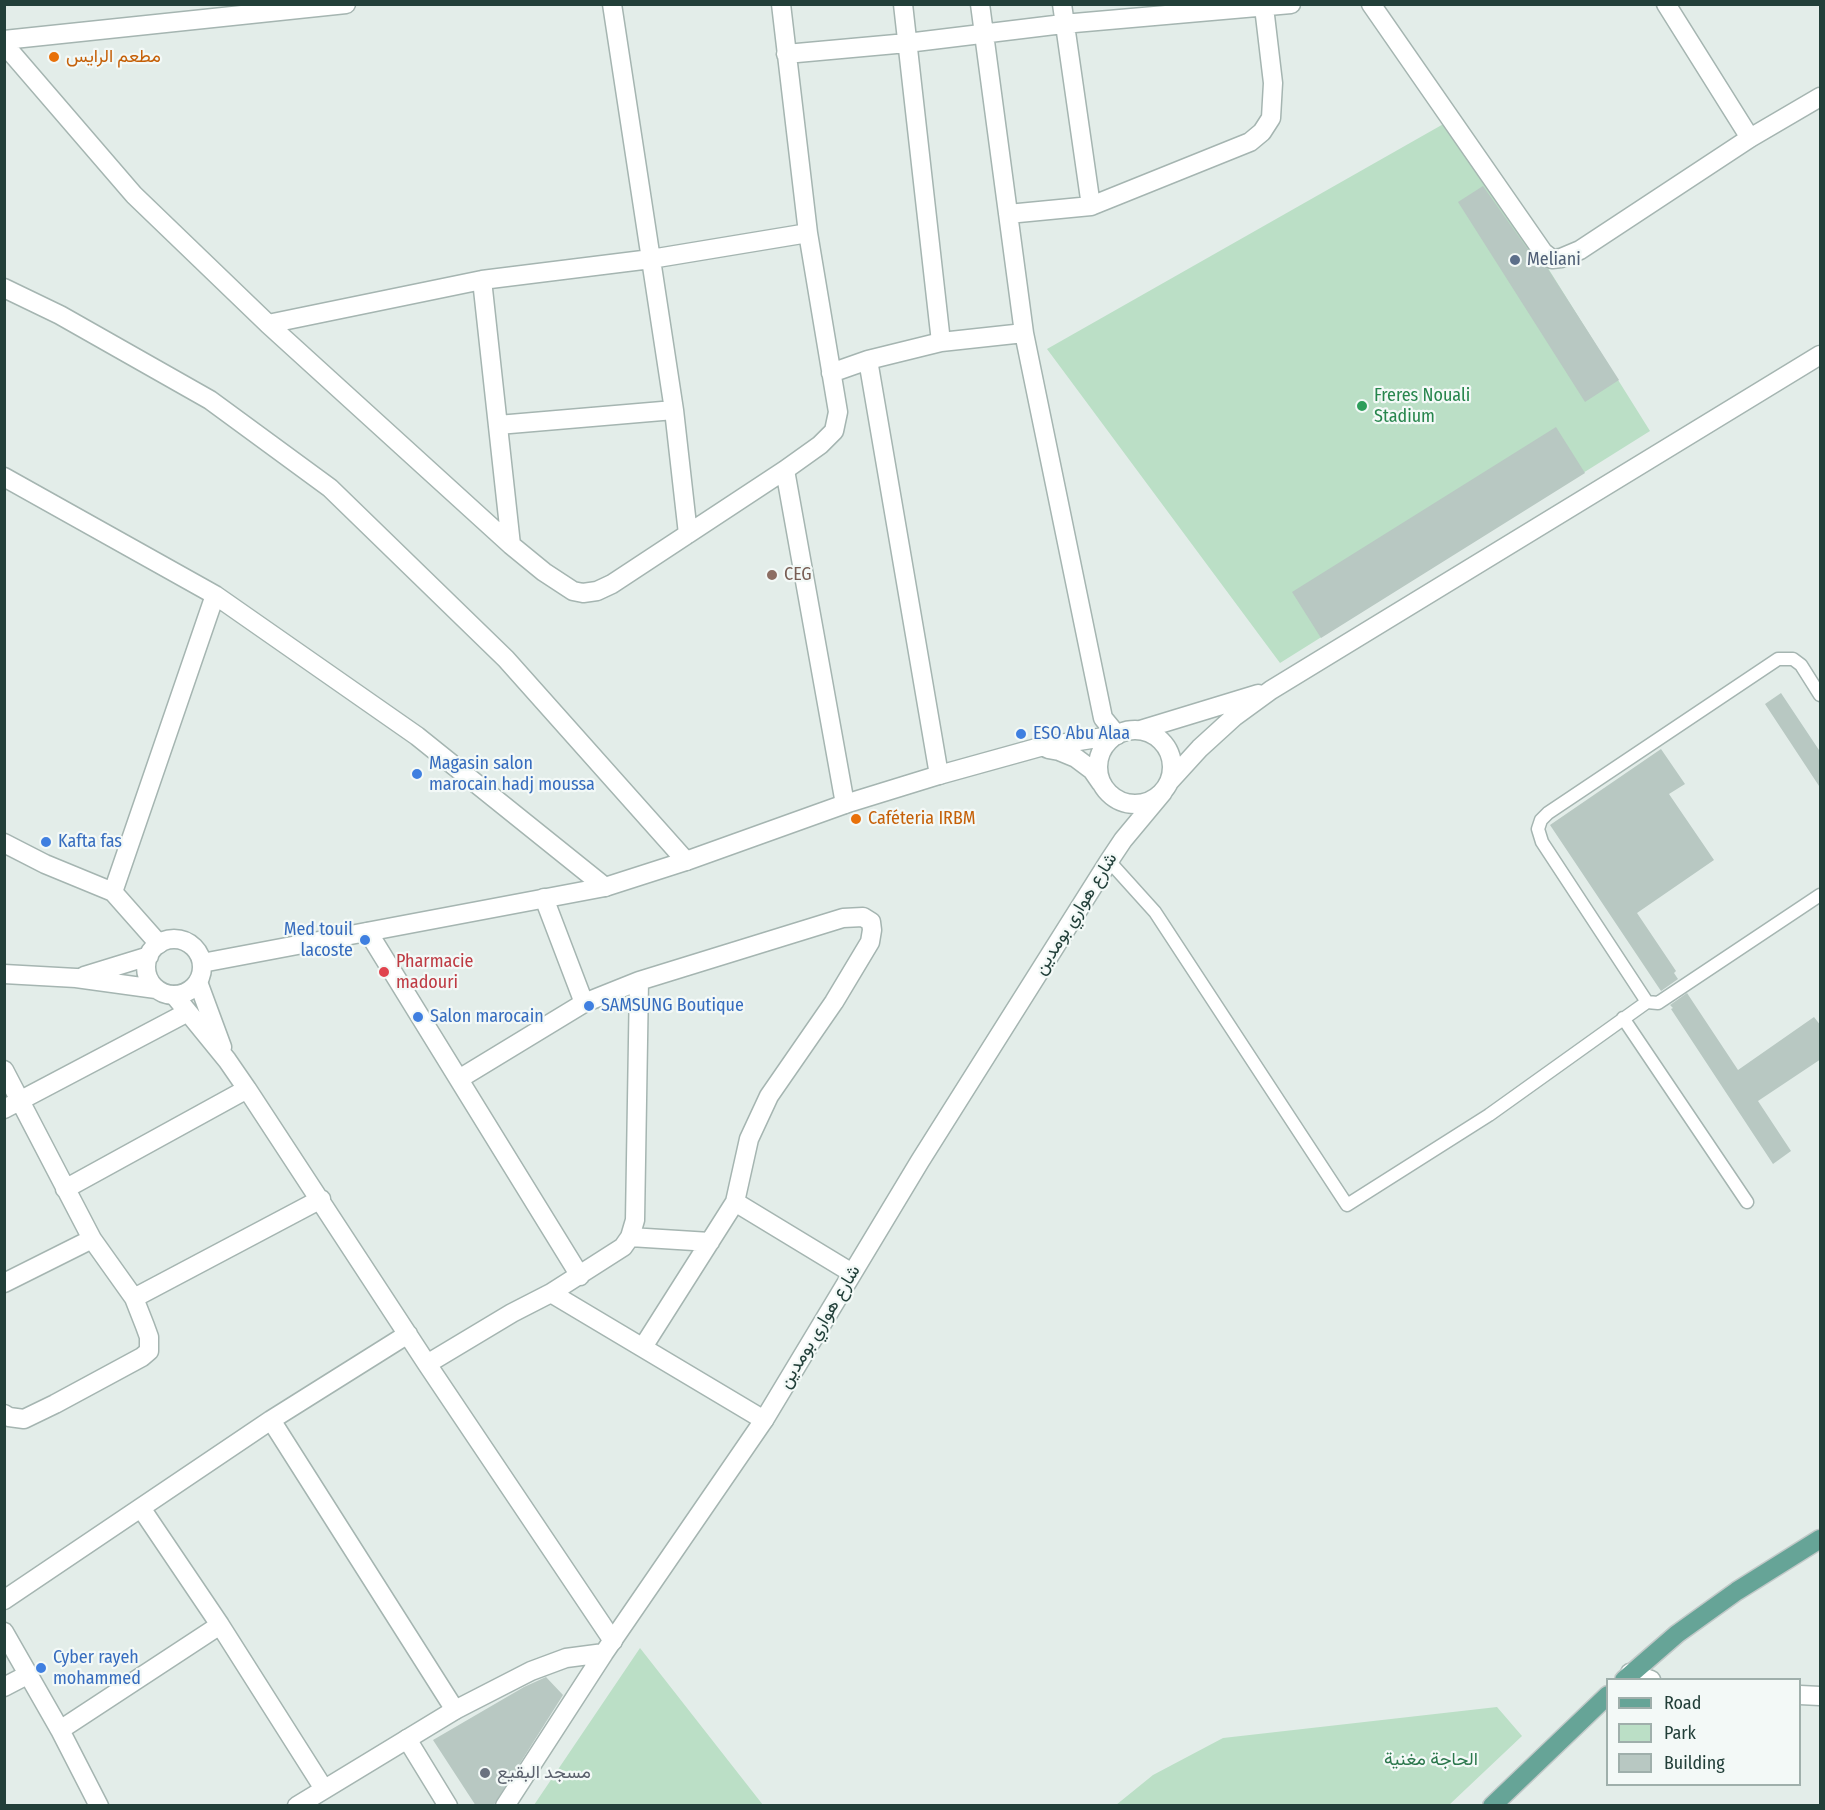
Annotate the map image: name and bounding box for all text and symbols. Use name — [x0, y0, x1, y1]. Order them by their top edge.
place label: مطعم الرايس — [66, 46, 161, 68]
marker: مطعم الرايس — [47, 50, 61, 64]
place label: Meliani — [1527, 249, 1581, 271]
marker: Meliani — [1508, 253, 1522, 267]
place label: Freres Nouali Stadium — [1374, 385, 1470, 428]
marker: Freres Nouali Stadium — [1355, 399, 1369, 413]
place label: CEG — [784, 564, 812, 586]
marker: CEG — [765, 568, 779, 582]
place label: ESO Abu Alaa — [1033, 723, 1130, 745]
marker: ESO Abu Alaa — [1014, 727, 1028, 741]
place label: Magasin salon marocain hadj moussa — [429, 753, 595, 795]
marker: Magasin salon marocain hadj moussa — [410, 767, 424, 781]
place label: Caféteria IRBM — [868, 808, 976, 830]
marker: Caféteria IRBM — [849, 812, 863, 826]
place label: Kafta fas — [58, 831, 122, 853]
marker: Kafta fas — [39, 835, 53, 849]
street label: شارع هواري بومدين — [1030, 849, 1122, 979]
place label: Med touil lacoste — [284, 919, 353, 962]
marker: Med touil lacoste — [358, 933, 372, 947]
place label: Pharmacie madouri — [396, 951, 473, 994]
marker: Pharmacie madouri — [377, 965, 391, 979]
place label: SAMSUNG Boutique — [601, 995, 744, 1017]
marker: SAMSUNG Boutique — [582, 999, 596, 1013]
place label: Salon marocain — [430, 1006, 544, 1028]
marker: Salon marocain — [411, 1010, 425, 1024]
street label: شارع هواري بومدين — [775, 1261, 865, 1393]
place label: Cyber rayeh mohammed — [53, 1647, 141, 1690]
marker: Cyber rayeh mohammed — [34, 1661, 48, 1675]
legend — [1606, 1678, 1801, 1786]
text: Road — [1664, 1692, 1701, 1714]
text: Park — [1664, 1722, 1696, 1744]
park label: الحاجة مغنية — [1384, 1749, 1478, 1771]
text: Building — [1664, 1752, 1725, 1774]
place label: مسجد البقيع — [497, 1762, 591, 1784]
marker: مسجد البقيع — [478, 1766, 492, 1780]

